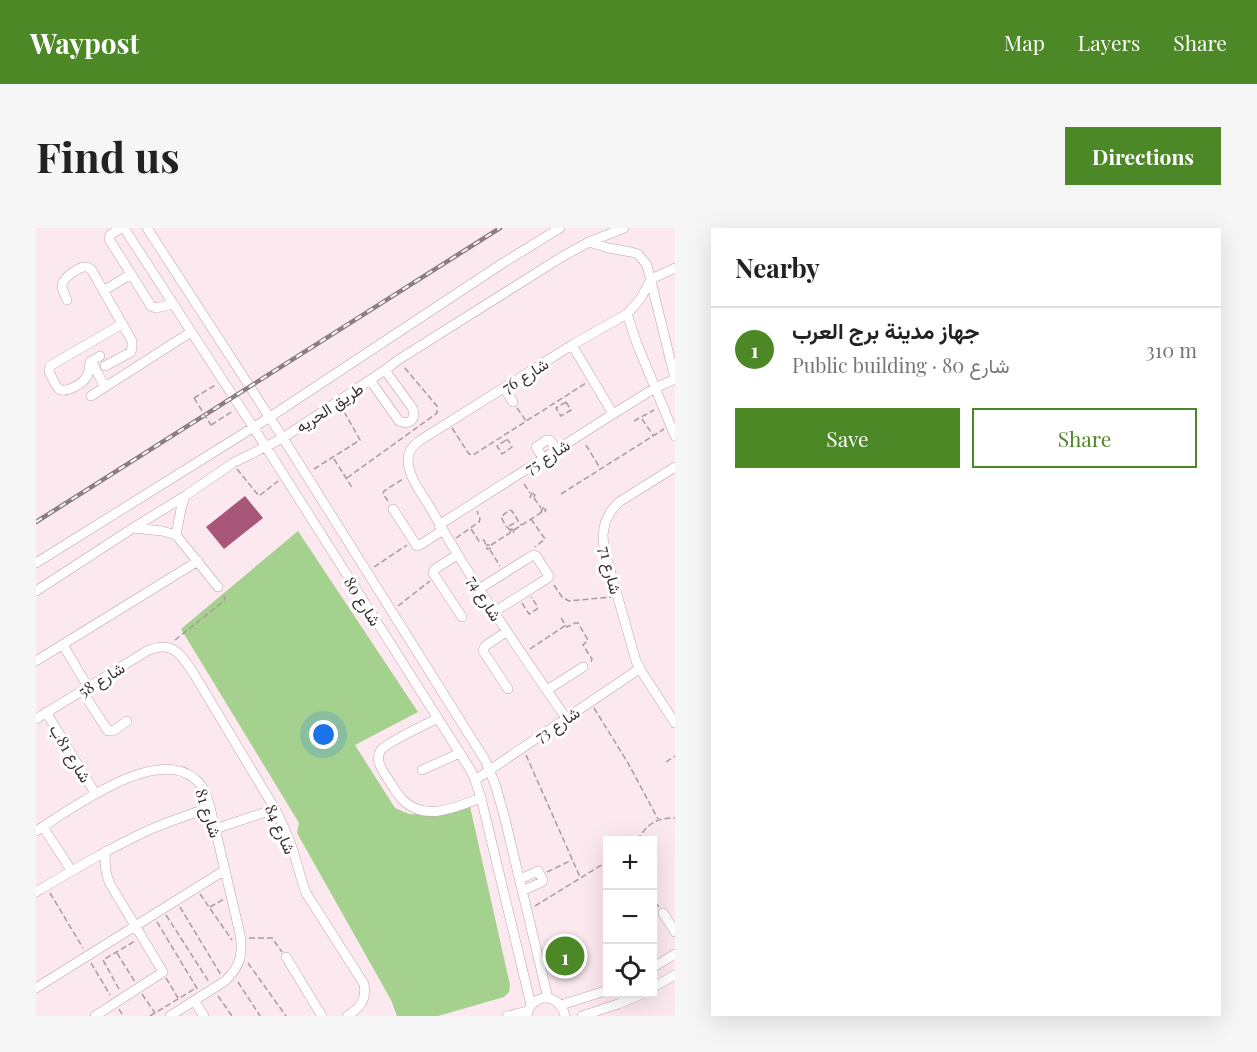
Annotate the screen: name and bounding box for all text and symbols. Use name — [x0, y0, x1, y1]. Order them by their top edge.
text: Waypost — [30, 24, 139, 61]
text: Map — [1004, 28, 1045, 56]
text: Layers — [1078, 28, 1140, 56]
text: Share — [1173, 28, 1227, 56]
button: Directions — [1065, 127, 1221, 185]
text: Find us — [36, 128, 180, 184]
text: Nearby — [735, 250, 820, 285]
text: جهاز مدينة برج العرب — [792, 315, 980, 345]
text: 1 — [751, 336, 758, 363]
text: 310 m — [1146, 336, 1197, 363]
text: Public building · شارع 80 — [792, 351, 1010, 378]
street label: شارع 76 — [498, 353, 553, 399]
street label: طريق الحريه — [291, 377, 367, 438]
button: Save — [735, 408, 960, 468]
button: Share — [972, 408, 1197, 468]
street label: شارع 75 — [521, 434, 574, 480]
street label: شارع 71 — [593, 544, 627, 597]
street label: شارع 74 — [461, 571, 507, 626]
street label: شارع 80 — [338, 572, 386, 631]
street label: شارع 58 — [74, 657, 129, 703]
street label: شارع 73 — [530, 701, 585, 748]
street label: شارع 81ب — [44, 720, 97, 787]
your location — [309, 720, 338, 749]
street label: شارع 81 — [189, 786, 227, 841]
street label: شارع 84 — [259, 801, 301, 858]
map controls — [603, 836, 657, 998]
button: + — [603, 836, 657, 890]
button: − — [603, 890, 657, 944]
pin: 1 — [546, 934, 584, 978]
button: locate — [603, 944, 657, 998]

